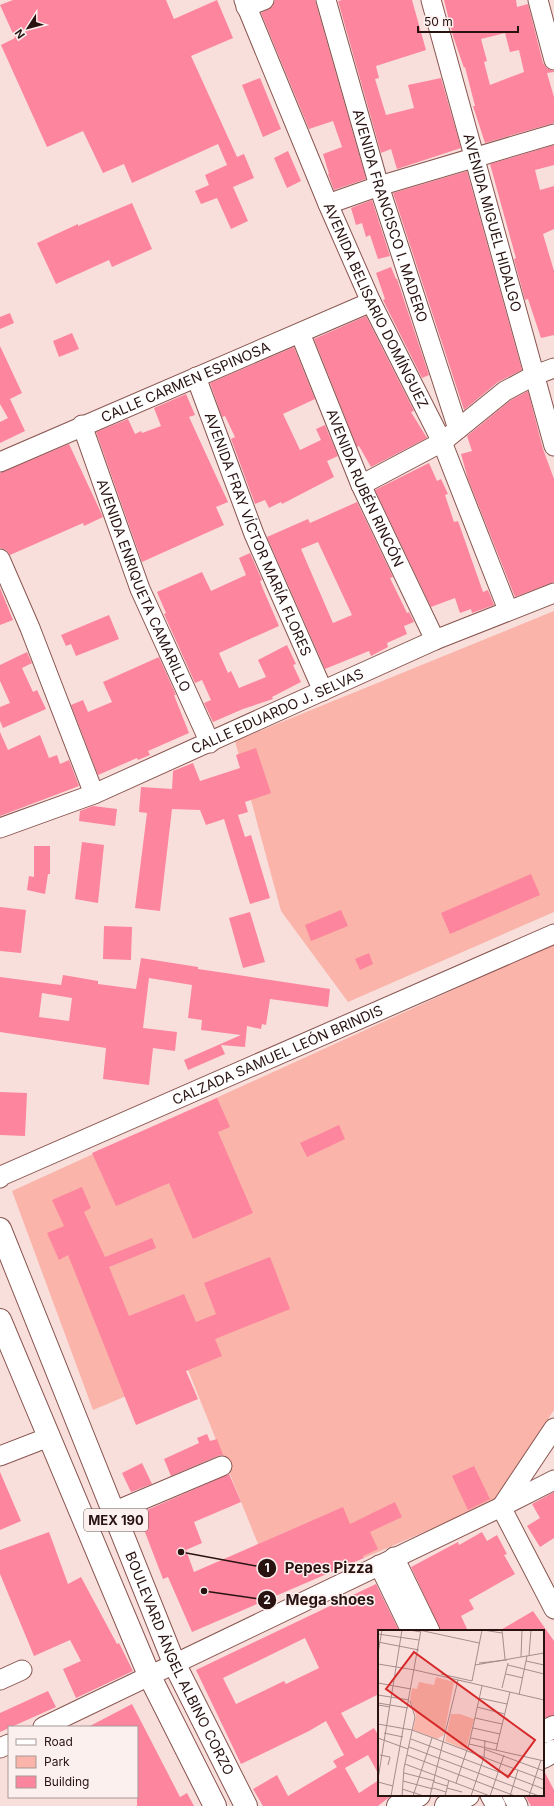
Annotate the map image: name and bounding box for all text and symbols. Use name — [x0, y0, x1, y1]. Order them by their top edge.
north arrow — [8, 8, 48, 48]
scale bar — [418, 8, 518, 34]
text: 50 m — [424, 14, 453, 29]
text: N — [12, 26, 28, 41]
street label: AVENIDA FRANCISCO I. MADERO — [350, 107, 432, 324]
street label: AVENIDA MIGUEL HIDALGO — [460, 132, 526, 314]
street label: AVENIDA BELISARIO DOMÍNGUEZ — [320, 200, 432, 411]
street label: CALLE CARMEN ESPINOSA — [98, 338, 273, 425]
street label: AVENIDA RUBÉN RINCÓN — [323, 406, 408, 569]
street label: AVENIDA FRAY VÍCTOR MARÍA FLORES — [202, 410, 315, 658]
street label: AVENIDA ENRIQUETA CAMARILLO — [94, 477, 195, 694]
street label: CALLE EDUARDO J. SELVAS — [188, 665, 366, 757]
street label: CALZADA SAMUEL LEÓN BRINDIS — [169, 1001, 385, 1108]
road number: MEX 190 — [84, 1509, 148, 1531]
street label: BOULEVARD ÁNGEL ALBINO CORZO — [122, 1549, 238, 1778]
callout: Pepes Pizza — [257, 1554, 381, 1581]
text: Pepes Pizza — [285, 1558, 373, 1577]
text: 1 — [264, 1560, 270, 1575]
callout: Mega shoes — [257, 1587, 382, 1614]
text: Mega shoes — [286, 1590, 374, 1609]
text: 2 — [263, 1592, 271, 1607]
inset map — [378, 1630, 544, 1796]
legend — [8, 1726, 138, 1798]
text: Road — [44, 1734, 73, 1749]
text: Park — [44, 1754, 70, 1769]
text: Building — [44, 1774, 89, 1789]

